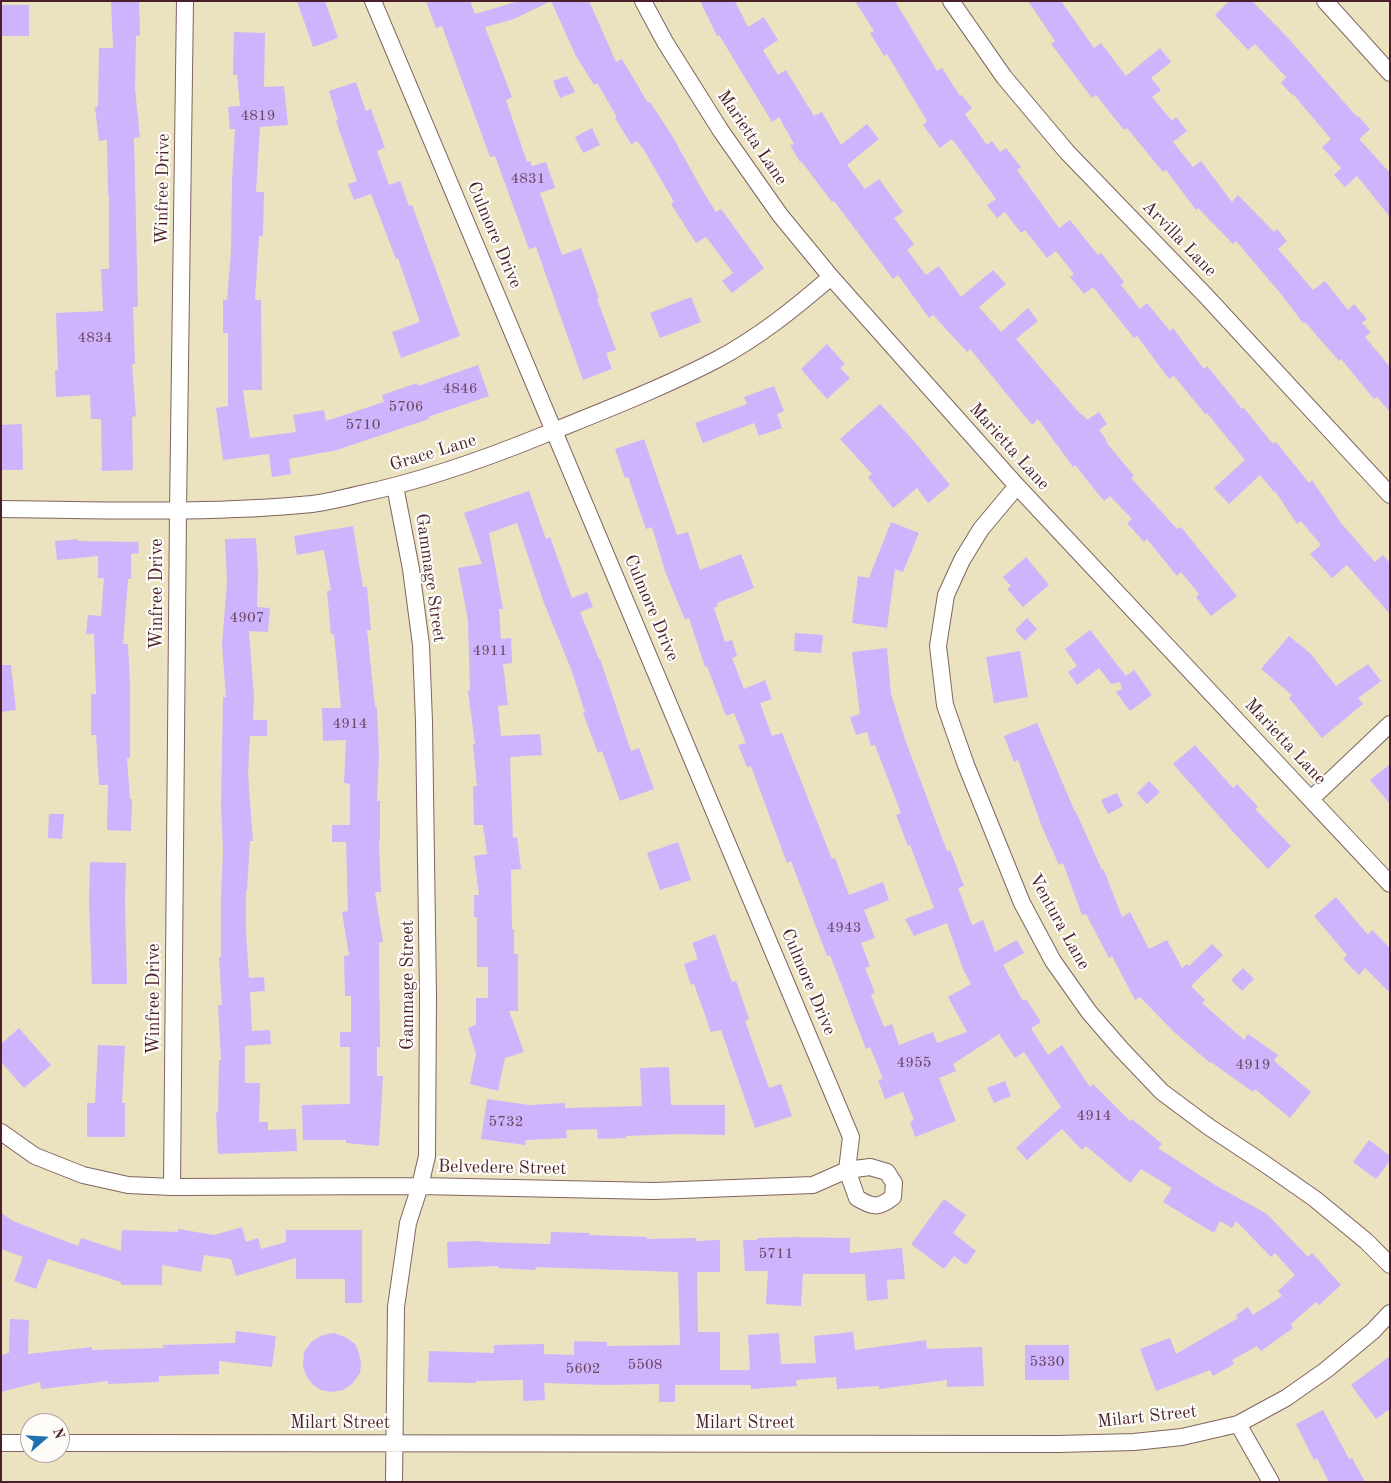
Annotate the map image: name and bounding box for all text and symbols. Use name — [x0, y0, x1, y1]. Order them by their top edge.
street label: Marietta Lane — [712, 86, 792, 190]
house number: 4819 — [241, 107, 275, 125]
street label: Winfree Drive — [151, 133, 175, 245]
house number: 4831 — [511, 170, 545, 188]
street label: Culmore Drive — [462, 178, 526, 292]
street label: Arvilla Lane — [1137, 196, 1221, 282]
house number: 4834 — [78, 329, 112, 347]
house number: 4846 — [443, 380, 477, 398]
house number: 5706 — [389, 398, 423, 416]
street label: Marietta Lane — [964, 399, 1054, 495]
house number: 5710 — [346, 416, 380, 434]
street label: Grace Lane — [387, 430, 479, 476]
street label: Gammage Street — [410, 512, 450, 644]
street label: Winfree Drive — [146, 538, 168, 650]
street label: Culmore Drive — [619, 551, 683, 665]
house number: 4907 — [230, 609, 264, 627]
house number: 4911 — [473, 642, 507, 660]
street label: Marietta Lane — [1240, 694, 1330, 790]
house number: 4914 — [333, 715, 367, 733]
street label: Ventura Lane — [1024, 870, 1094, 974]
house number: 4943 — [827, 919, 861, 937]
street label: Gammage Street — [397, 920, 419, 1050]
street label: Culmore Drive — [776, 925, 840, 1039]
street label: Winfree Drive — [143, 943, 165, 1055]
house number: 4955 — [897, 1054, 931, 1072]
house number: 4919 — [1236, 1056, 1270, 1074]
house number: 4914 — [1077, 1107, 1111, 1125]
house number: 5732 — [489, 1113, 523, 1131]
street label: Belvedere Street — [438, 1156, 566, 1180]
house number: 5711 — [759, 1245, 793, 1263]
house number: 5330 — [1030, 1353, 1064, 1371]
house number: 5508 — [628, 1356, 662, 1374]
house number: 5602 — [566, 1360, 600, 1378]
street label: Milart Street — [1096, 1401, 1198, 1433]
street label: Milart Street — [290, 1412, 390, 1434]
street label: Milart Street — [695, 1412, 795, 1434]
north arrow — [20, 1413, 70, 1463]
text: N — [50, 1426, 67, 1441]

